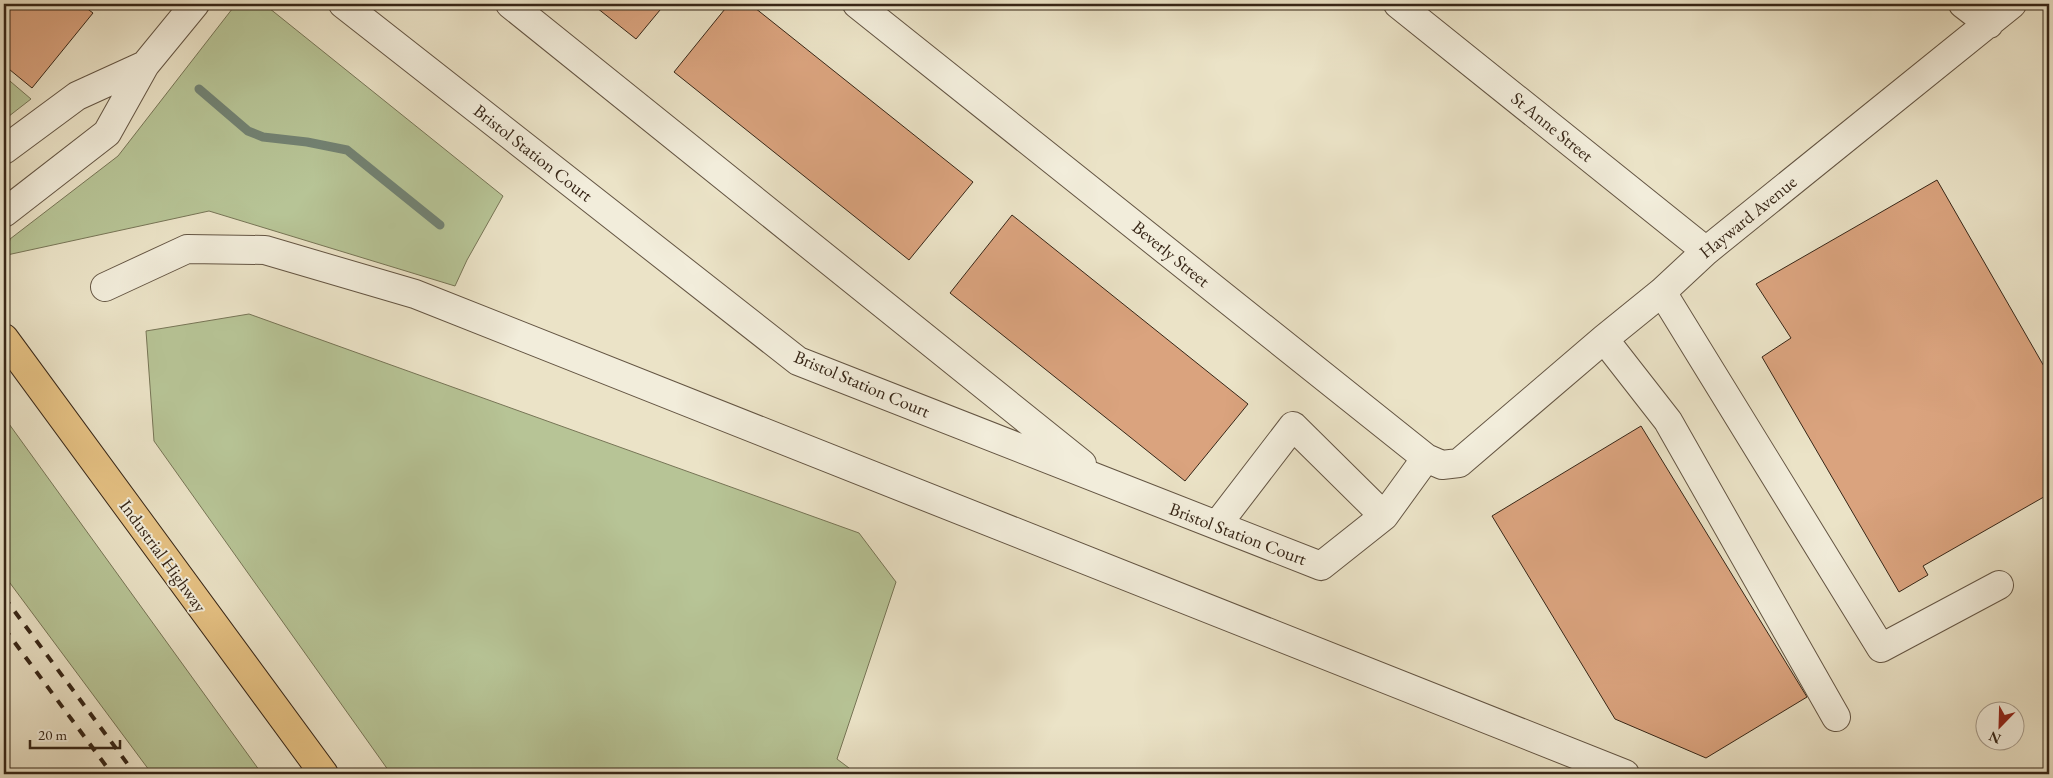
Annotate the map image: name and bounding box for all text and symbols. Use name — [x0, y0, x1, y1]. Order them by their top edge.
street label: St Anne Street — [1507, 86, 1598, 167]
street label: Bristol Station Court — [469, 99, 598, 207]
street label: Hayward Avenue — [1694, 170, 1801, 263]
street label: Beverly Street — [1128, 215, 1215, 292]
street label: Bristol Station Court — [791, 345, 934, 423]
street label: Industrial Highway — [115, 495, 212, 617]
street label: Bristol Station Court — [1166, 497, 1310, 570]
north arrow — [1976, 700, 2026, 750]
scale bar — [30, 718, 120, 750]
text: 20 m — [38, 725, 67, 744]
text: N — [1986, 727, 2004, 748]

